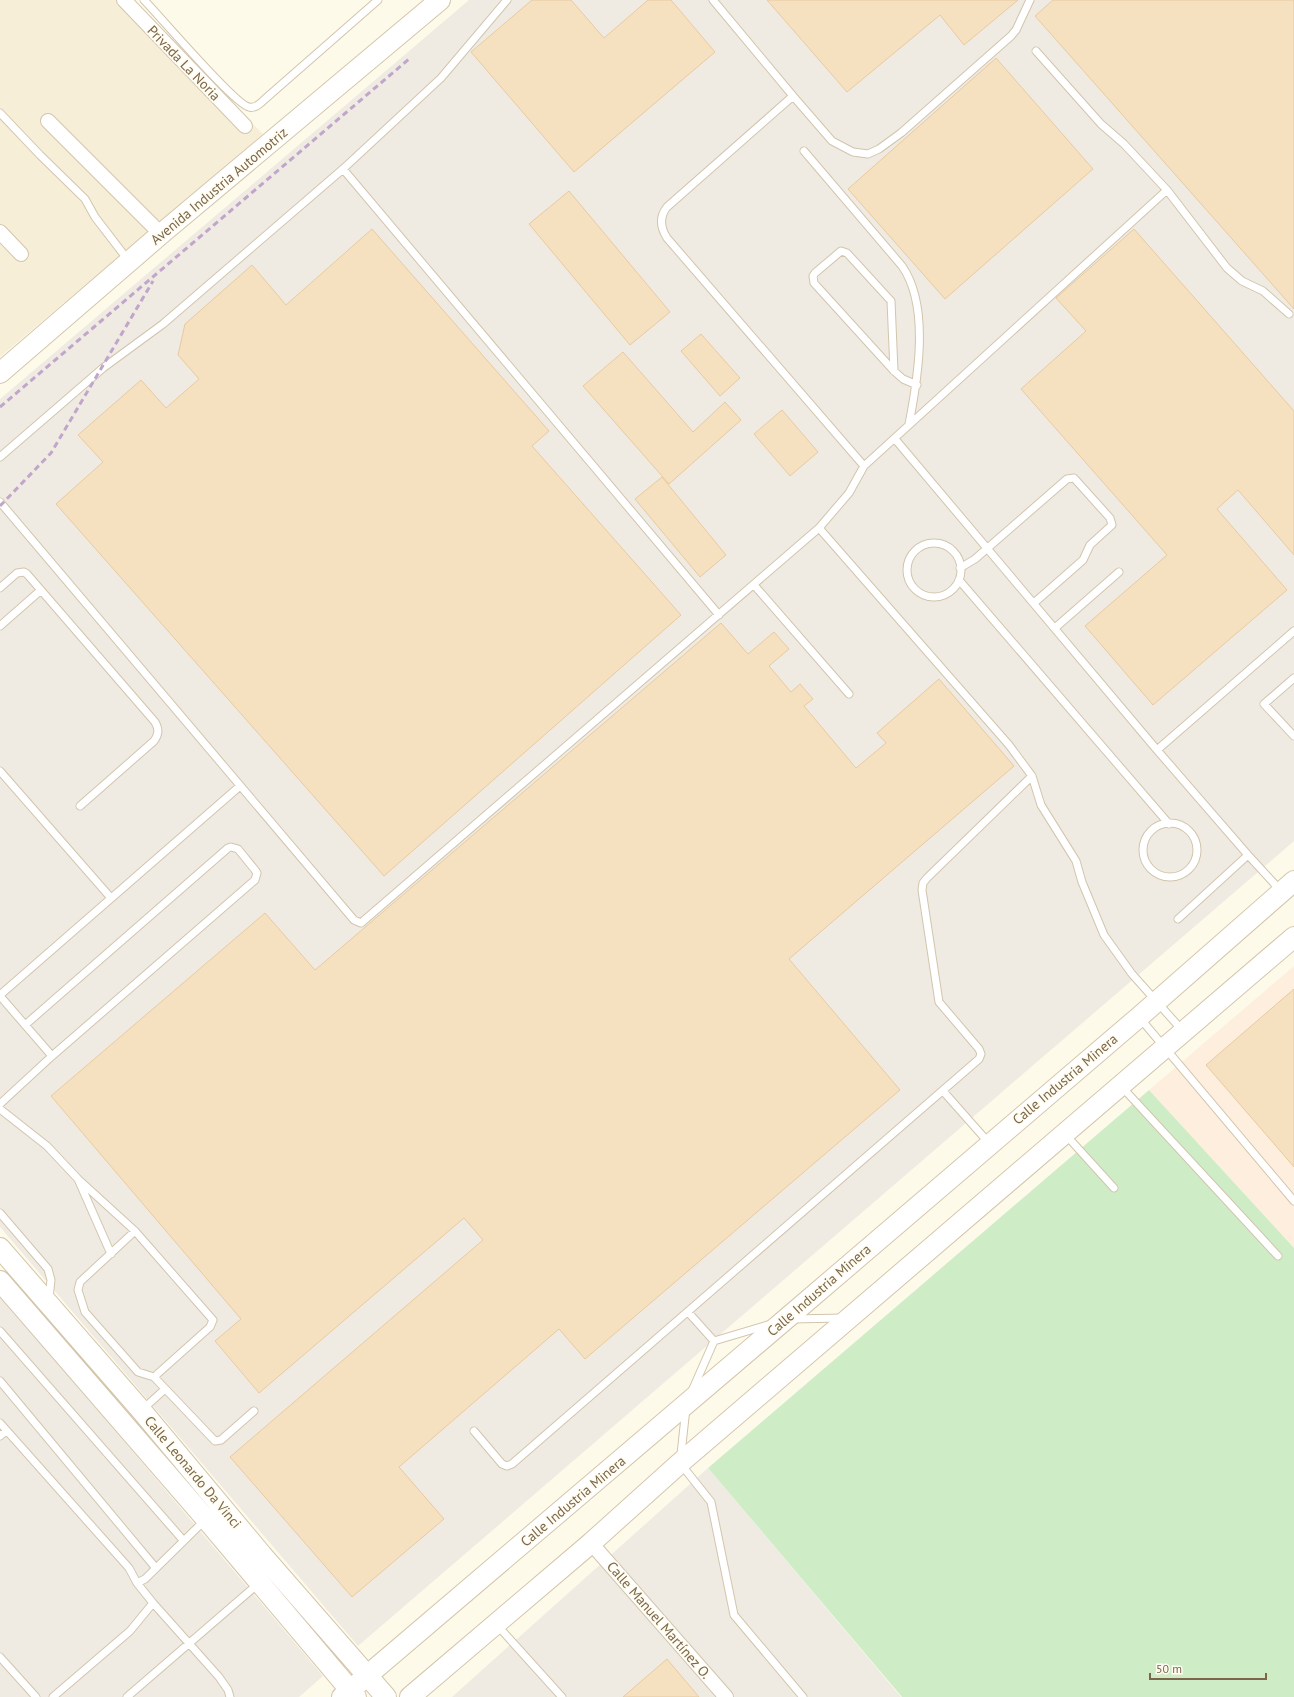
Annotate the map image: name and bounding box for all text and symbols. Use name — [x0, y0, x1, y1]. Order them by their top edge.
street label: Privada La Noria — [144, 22, 224, 104]
street label: Avenida Industria Automotriz — [147, 123, 291, 249]
street label: Calle Industria Minera — [1009, 1030, 1121, 1128]
street label: Calle Industria Minera — [763, 1240, 875, 1340]
street label: Calle Leonardo Da Vinci — [141, 1412, 245, 1532]
street label: Calle Industria Minera — [517, 1452, 629, 1550]
street label: Calle Manuel Martínez O. — [603, 1558, 715, 1682]
scale bar — [1150, 1655, 1266, 1681]
text: 50 m — [1156, 1661, 1182, 1676]

